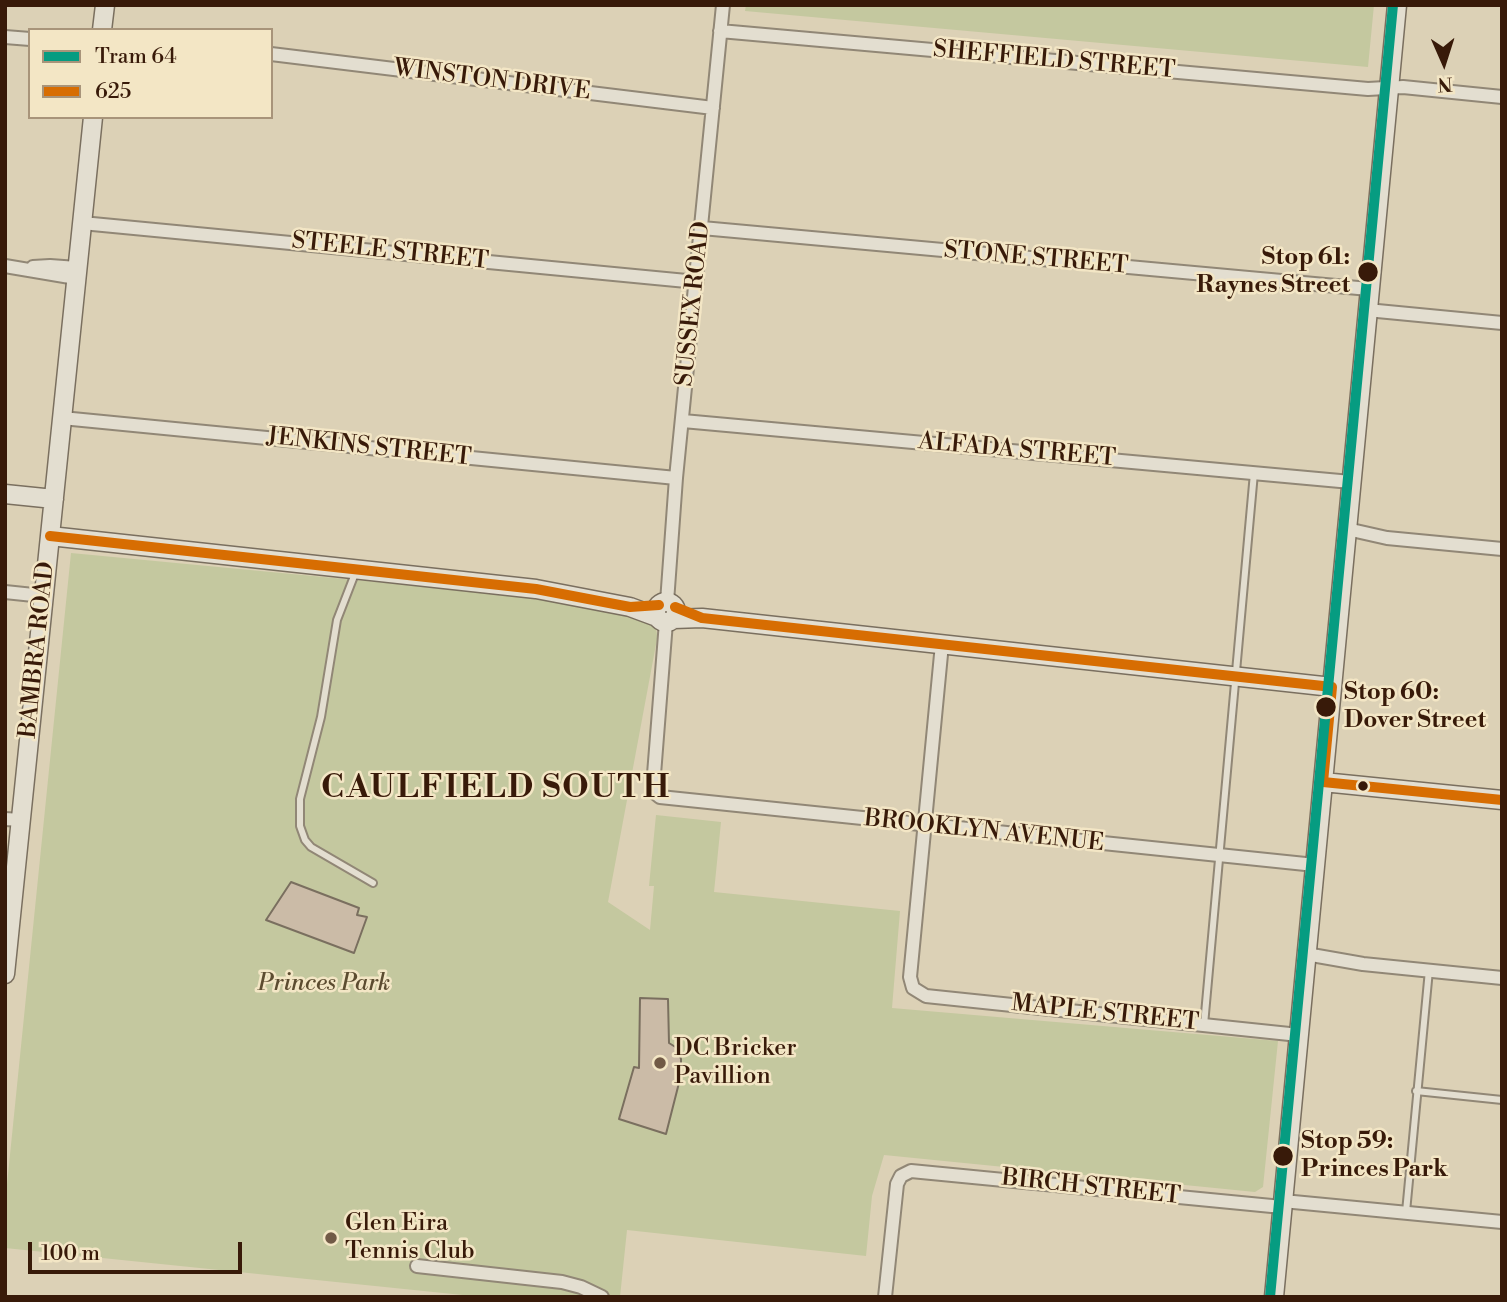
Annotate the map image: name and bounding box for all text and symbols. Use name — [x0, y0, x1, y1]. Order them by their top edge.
legend — [28, 28, 273, 119]
north arrow — [1409, 28, 1479, 98]
street label: SHEFFIELD STREET — [932, 36, 1176, 86]
text: Tram 64 — [95, 44, 177, 70]
street label: WINSTON DRIVE — [392, 55, 592, 107]
text: N — [1437, 72, 1453, 96]
text: 625 — [95, 79, 131, 105]
street label: SUSSEX ROAD — [671, 220, 717, 388]
street label: STEELE STREET — [290, 227, 490, 277]
street label: STONE STREET — [943, 237, 1129, 281]
place label: Stop 61: Raynes Street — [1196, 244, 1350, 300]
marker: Stop 61: Raynes Street — [1356, 260, 1380, 284]
street label: JENKINS STREET — [265, 423, 473, 473]
street label: ALFADA STREET — [917, 428, 1117, 474]
street label: BAMBRA ROAD — [14, 560, 62, 740]
place label: Stop 60: Dover Street — [1344, 679, 1486, 735]
marker: Stop 60: Dover Street — [1314, 695, 1338, 719]
district label: CAULFIELD SOUTH — [323, 770, 669, 808]
unlabelled marker — [1356, 779, 1370, 793]
street label: BROOKLYN AVENUE — [863, 805, 1105, 859]
park label: Princes Park — [258, 970, 390, 998]
street label: MAPLE STREET — [1010, 990, 1200, 1038]
place label: DC Bricker Pavillion — [674, 1035, 797, 1091]
marker: DC Bricker Pavillion — [652, 1055, 668, 1071]
place label: Stop 59: Princes Park — [1301, 1128, 1448, 1184]
marker: Stop 59: Princes Park — [1271, 1144, 1295, 1168]
street label: BIRCH STREET — [1000, 1164, 1182, 1212]
place label: Glen Eira Tennis Club — [345, 1210, 475, 1266]
scale bar — [32, 1228, 245, 1272]
marker: Glen Eira Tennis Club — [323, 1230, 339, 1246]
text: 100 m — [41, 1241, 100, 1267]

